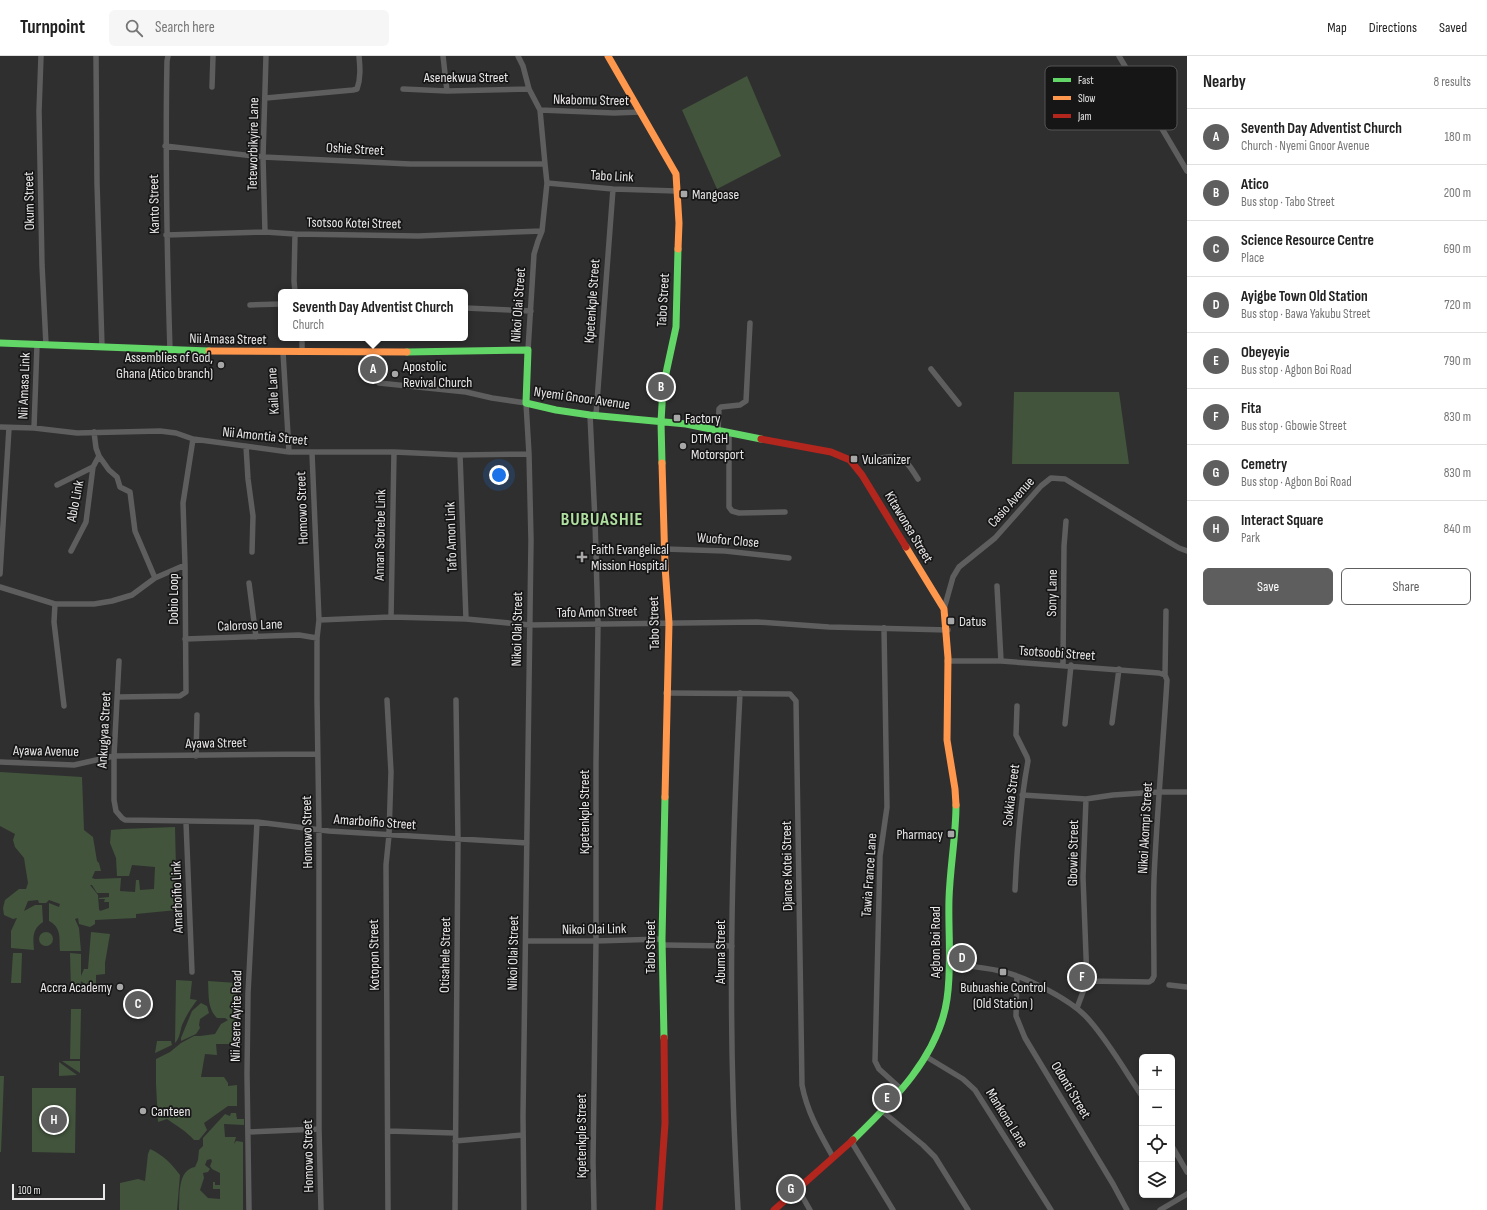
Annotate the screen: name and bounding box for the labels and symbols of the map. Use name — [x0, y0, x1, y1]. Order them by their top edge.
legend — [1045, 66, 1177, 130]
street label: Asenekwua Street — [423, 69, 508, 86]
text: Fast — [1078, 74, 1094, 87]
street label: Nkabomu Street — [553, 91, 629, 109]
text: Slow — [1078, 92, 1095, 105]
street label: Teteworbikyire Lane — [244, 97, 262, 191]
text: Jam — [1077, 110, 1092, 123]
street label: Oshie Street — [326, 139, 384, 159]
street label: Tabo Link — [590, 166, 635, 186]
street label: Okum Street — [20, 171, 38, 231]
street label: Kanto Street — [145, 174, 163, 234]
place label: Mangoase — [692, 186, 739, 203]
marker: Mangoase — [679, 189, 689, 199]
street label: Tsotsoo Kotei Street — [306, 214, 402, 232]
street label: Kpetenkple Street — [581, 258, 603, 344]
street label: Nikoi Olai Street — [507, 267, 529, 343]
street label: Tabo Street — [653, 273, 673, 327]
street label: Nii Amasa Street — [189, 330, 267, 348]
place label: Assemblies of God, Ghana (Atico branch) — [116, 349, 213, 382]
street label: Nii Amasa Link — [14, 352, 34, 420]
pin: A — [360, 354, 386, 384]
place label: Apostolic Revival Church — [402, 358, 472, 391]
marker: Assemblies of God, Ghana (Atico branch) — [216, 360, 226, 370]
street label: Kaile Lane — [263, 367, 283, 415]
marker: Apostolic Revival Church — [390, 369, 400, 379]
pin: B — [648, 372, 674, 402]
street label: Nyemi Gnoor Avenue — [533, 383, 631, 413]
place label: Factory — [685, 410, 721, 427]
marker: Factory — [672, 413, 682, 423]
street label: Nii Amontia Street — [221, 423, 309, 449]
place label: DTM GH Motorsport — [691, 430, 744, 463]
marker: DTM GH Motorsport — [678, 441, 688, 451]
place label: Vulcanizer — [862, 451, 910, 468]
marker: Vulcanizer — [849, 454, 859, 464]
your location — [489, 465, 509, 485]
street label: Homowo Street — [292, 471, 312, 545]
street label: Casio Avenue — [984, 473, 1038, 531]
street label: Ablo Link — [62, 478, 87, 524]
street label: Annan Sebrebe Link — [371, 488, 389, 582]
street label: Kitawonsa Street — [881, 488, 937, 566]
street label: Tafo Amon Link — [441, 501, 461, 572]
district label: BUBUASHIE — [561, 509, 643, 530]
street label: Wuofor Close — [696, 529, 760, 551]
place label: Faith Evangelical Mission Hospital — [591, 541, 669, 574]
marker: Faith Evangelical Mission Hospital — [576, 551, 588, 563]
street label: Sony Lane — [1043, 569, 1061, 617]
street label: Dobio Loop — [165, 573, 182, 625]
street label: Nikoi Olai Street — [508, 591, 526, 667]
street label: Tabo Street — [645, 596, 663, 650]
street label: Tafo Amon Street — [556, 603, 638, 621]
place label: Datus — [959, 613, 986, 630]
street label: Caloroso Lane — [217, 615, 283, 635]
marker: Datus — [946, 616, 956, 626]
street label: Tsotsoobi Street — [1018, 642, 1096, 664]
street label: Ankugyaa Street — [93, 691, 114, 770]
street label: Ayawa Street — [184, 734, 247, 752]
street label: Ayawa Avenue — [12, 742, 79, 760]
street label: Sokkia Street — [999, 763, 1023, 827]
street label: Kpetenkple Street — [576, 770, 593, 854]
street label: Nikoi Akompi Street — [1134, 782, 1156, 874]
street label: Homowo Street — [298, 795, 316, 869]
street label: Amarboifio Street — [332, 811, 417, 833]
street label: Gbowie Street — [1064, 820, 1082, 886]
street label: Djance Kotei Street — [778, 821, 796, 911]
place label: Pharmacy — [896, 826, 944, 843]
marker: Pharmacy — [946, 829, 956, 839]
street label: Tawia France Lane — [858, 832, 880, 918]
street label: Amarboifio Link — [167, 860, 187, 934]
street label: Agbon Boi Road — [927, 906, 944, 979]
street label: Nikoi Olai Street — [504, 915, 522, 991]
street label: Otisahele Street — [436, 917, 454, 993]
street label: Kotopon Street — [365, 919, 383, 991]
street label: Nikoi Olai Link — [562, 920, 627, 938]
street label: Tabo Street — [642, 920, 659, 974]
street label: Abuma Street — [712, 920, 729, 985]
pin: D — [949, 943, 975, 973]
pin: F — [1069, 962, 1095, 992]
marker: Bubuashie Control (Old Station ) — [998, 967, 1008, 977]
street label: Nii Asere Ayite Road — [227, 970, 245, 1062]
place label: Accra Academy — [40, 979, 113, 996]
place label: Bubuashie Control (Old Station ) — [960, 979, 1046, 1012]
marker: Accra Academy — [115, 982, 125, 992]
pin: C — [125, 989, 151, 1019]
street label: Odonti Street — [1047, 1059, 1095, 1121]
pin: E — [874, 1083, 900, 1113]
street label: Mankona Lane — [982, 1085, 1032, 1151]
street label: Kpetenkple Street — [573, 1094, 590, 1178]
place label: Canteen — [151, 1103, 190, 1120]
pin: H — [41, 1105, 67, 1135]
marker: Canteen — [138, 1106, 148, 1116]
street label: Homowo Street — [299, 1119, 317, 1193]
pin: G — [778, 1174, 804, 1204]
scale bar — [12, 1182, 105, 1201]

